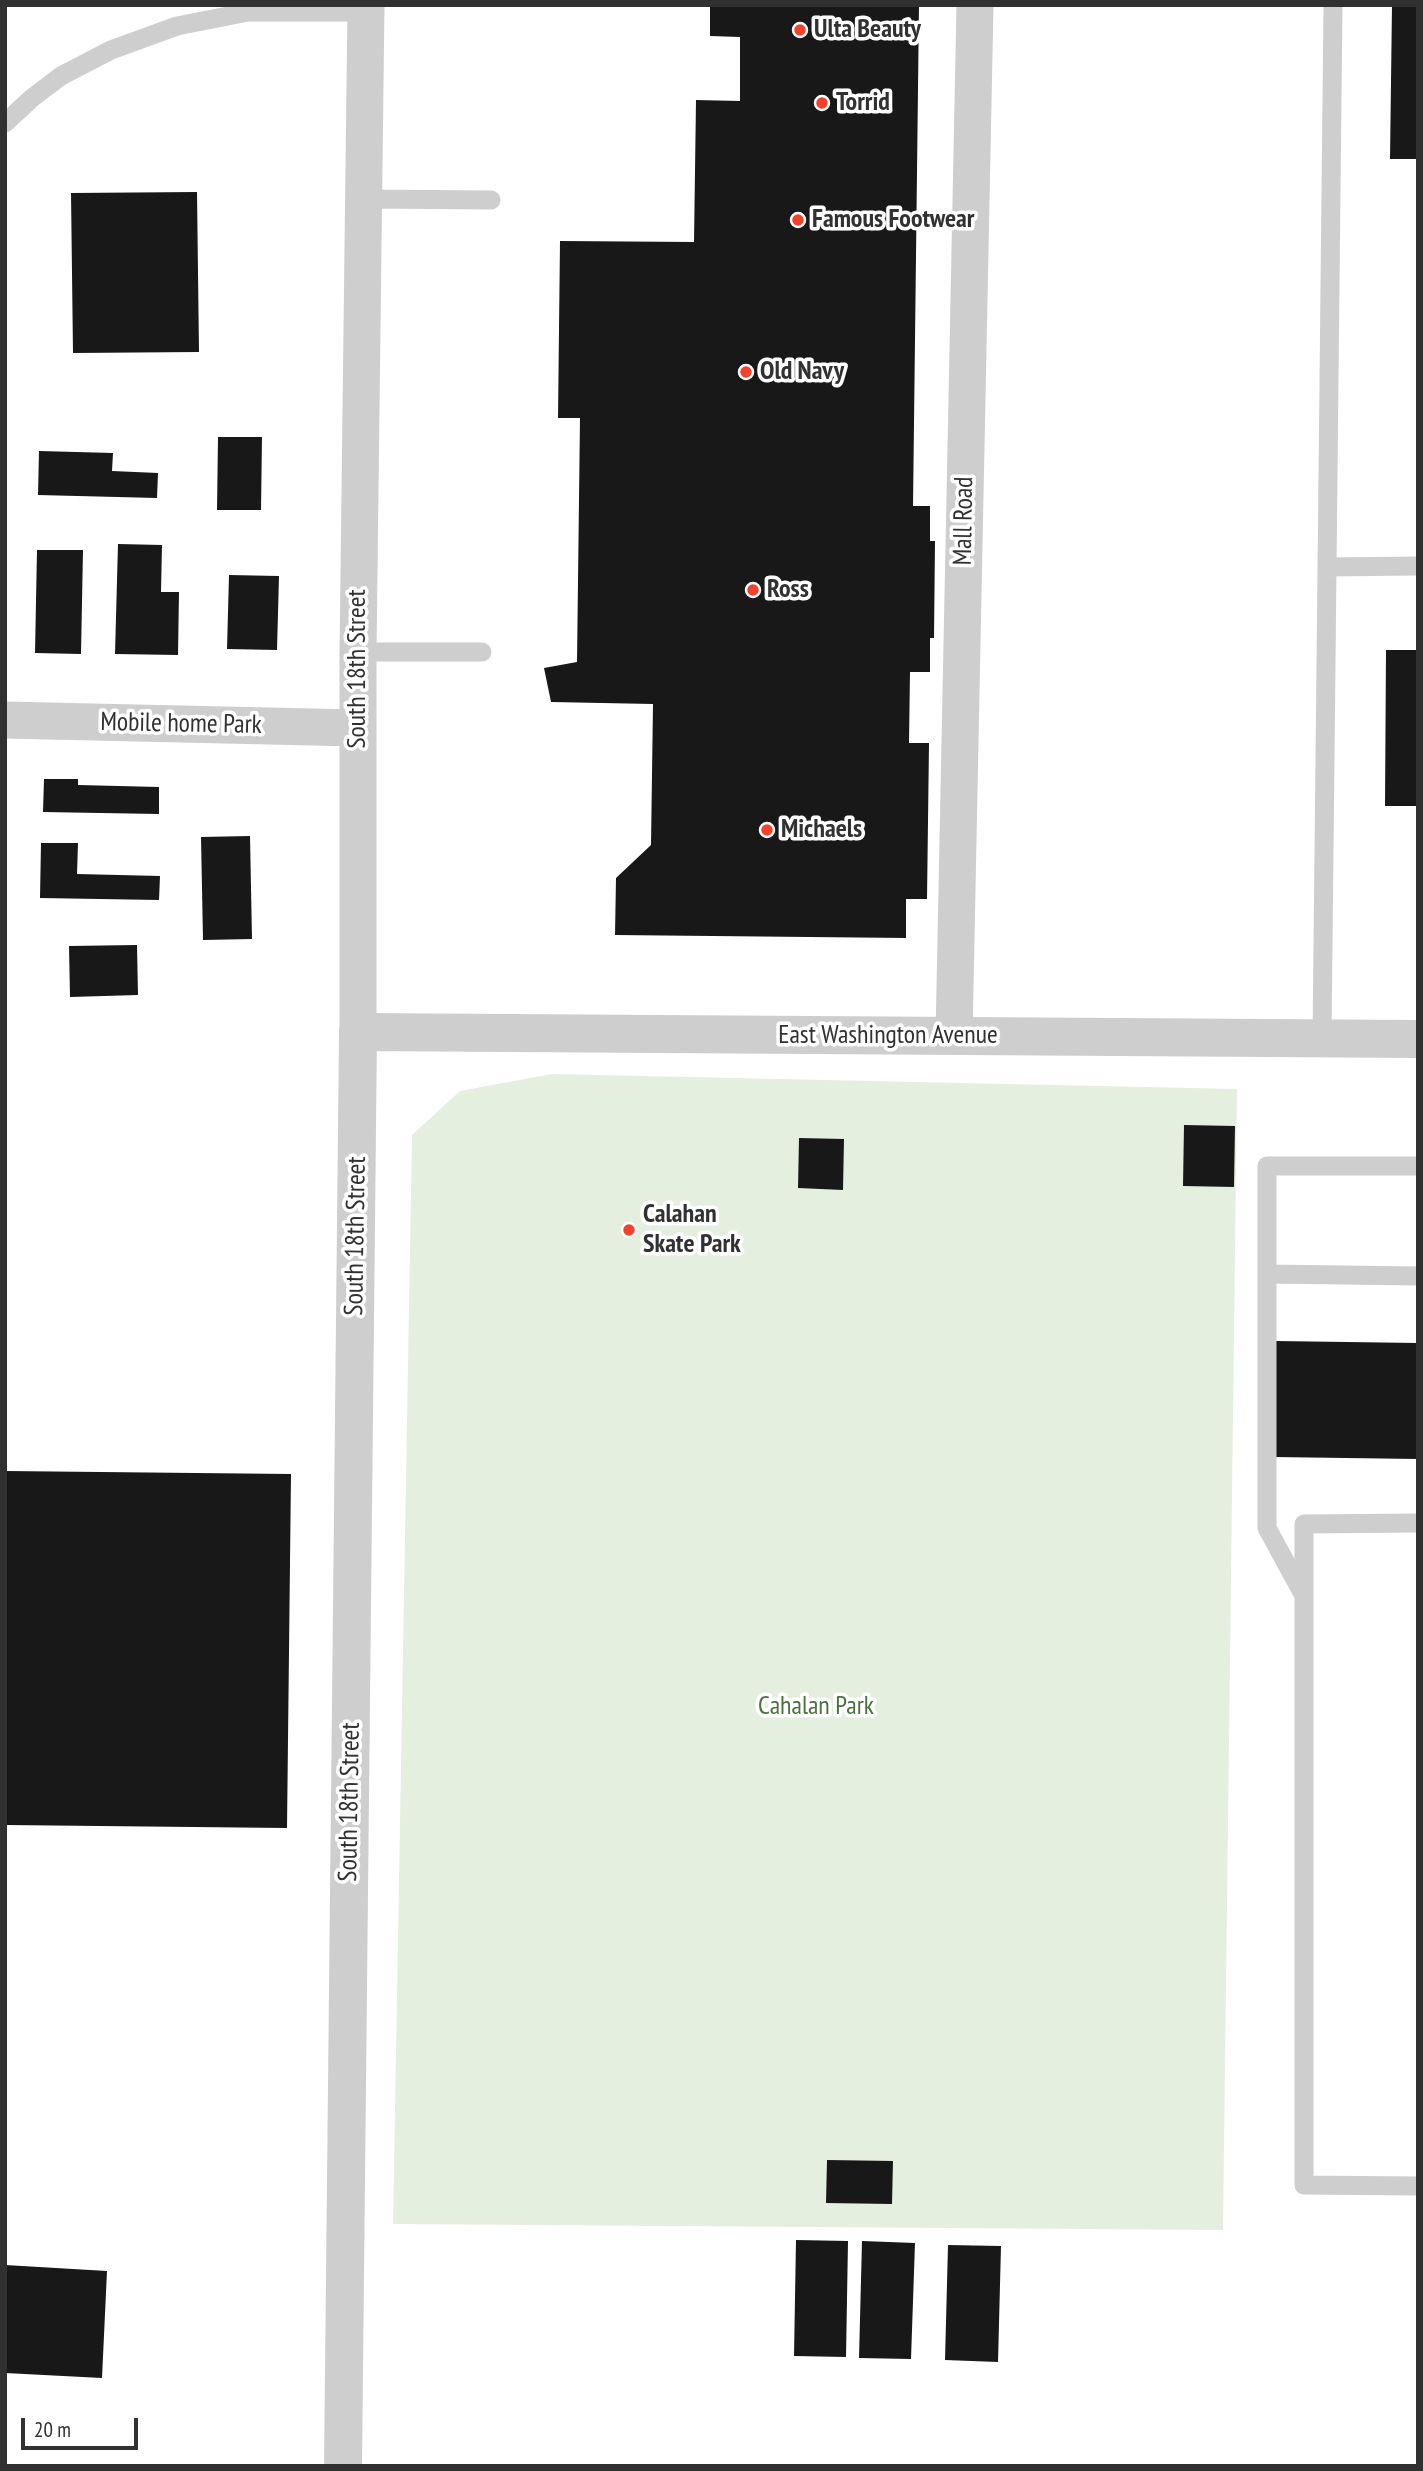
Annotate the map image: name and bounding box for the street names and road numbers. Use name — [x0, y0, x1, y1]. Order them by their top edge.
street label: Mall Road — [948, 476, 980, 566]
street label: South 18th Street — [342, 589, 374, 749]
street label: Mobile home Park — [100, 707, 262, 741]
street label: East Washington Avenue — [778, 1020, 998, 1052]
street label: South 18th Street — [339, 1156, 373, 1316]
street label: South 18th Street — [333, 1722, 367, 1882]

